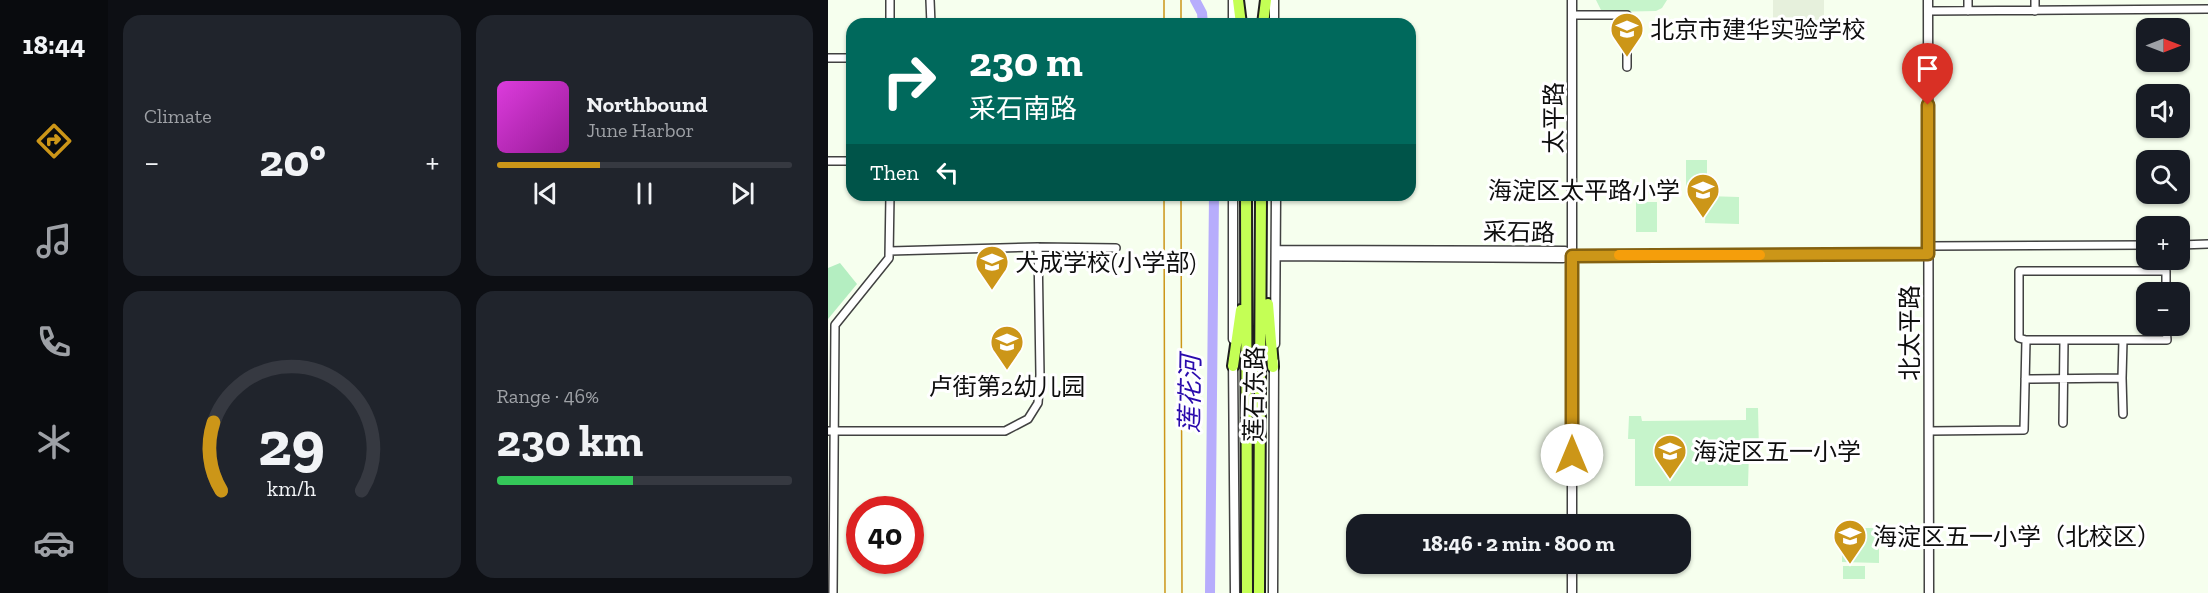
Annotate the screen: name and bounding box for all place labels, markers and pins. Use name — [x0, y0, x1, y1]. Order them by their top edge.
school or university icon: 北京市建华实验学校 — [1609, 11, 1645, 58]
place label: 北京市建华实验学校 — [1650, 15, 1866, 44]
pin — [1902, 43, 1953, 105]
school or university icon: 海淀区太平路小学 — [1685, 172, 1721, 219]
place label: 海淀区太平路小学 — [1488, 176, 1680, 205]
school or university icon: 大成学校(小学部) — [974, 244, 1010, 291]
place label: 大成学校(小学部) — [1015, 248, 1196, 277]
school or university icon: 卢街第2幼儿园 — [989, 324, 1025, 371]
place label: 卢街第2幼儿园 — [929, 372, 1085, 401]
school or university icon: 海淀区五一小学 — [1652, 433, 1688, 480]
place label: 海淀区五一小学 — [1693, 437, 1861, 466]
school or university icon: 海淀区五一小学（北校区） — [1832, 518, 1868, 565]
place label: 海淀区五一小学（北校区） — [1873, 522, 2161, 551]

